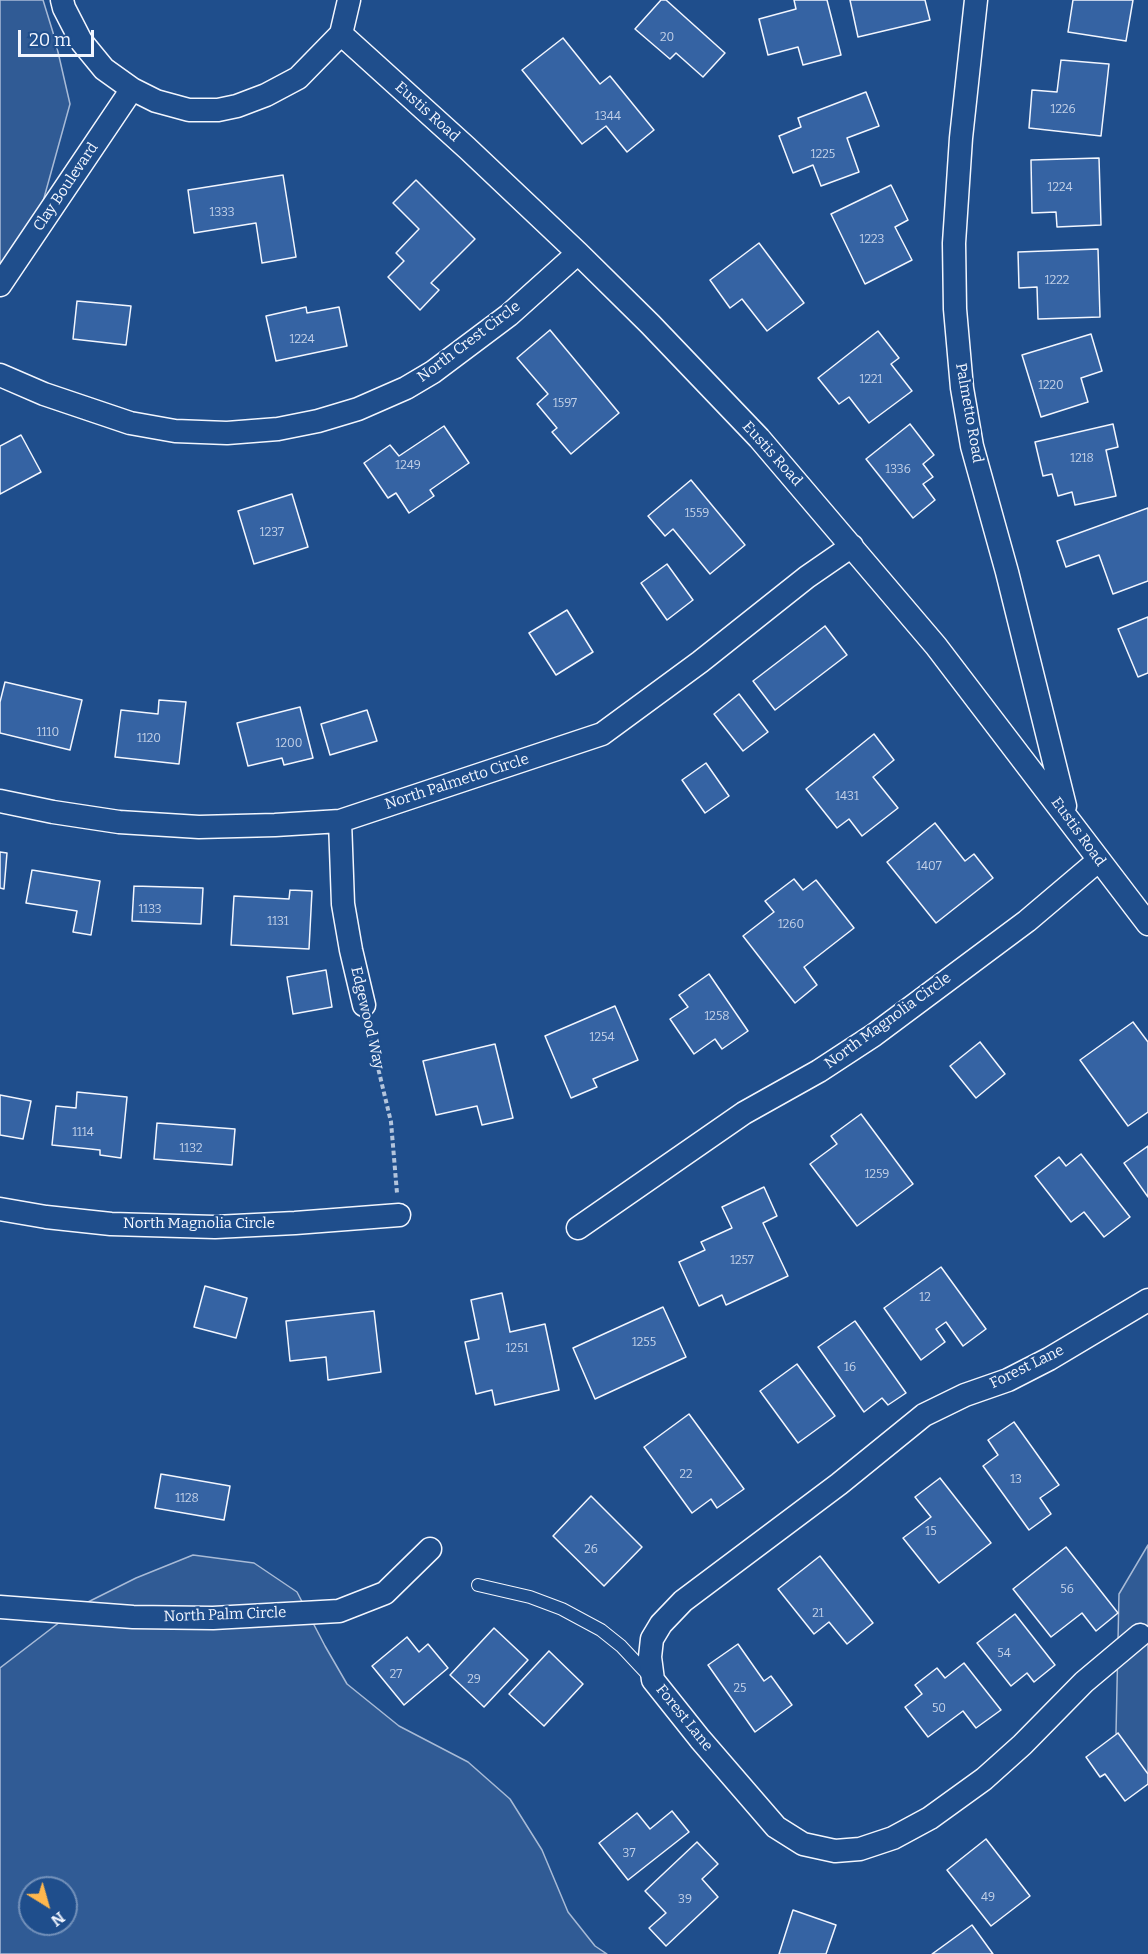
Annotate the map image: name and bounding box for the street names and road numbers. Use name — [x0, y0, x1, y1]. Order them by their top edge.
street label: Eustis Road — [391, 78, 463, 146]
street label: Clay Boulevard — [30, 139, 102, 235]
street label: North Crest Circle — [414, 298, 524, 386]
street label: Palmetto Road — [951, 362, 987, 464]
street label: Eustis Road — [738, 418, 806, 490]
street label: North Palmetto Circle — [383, 750, 531, 814]
street label: Eustis Road — [1047, 794, 1109, 870]
street label: Edgewood Way — [346, 965, 388, 1071]
street label: North Magnolia Circle — [821, 969, 955, 1073]
street label: North Magnolia Circle — [123, 1215, 275, 1233]
street label: Forest Lane — [987, 1341, 1067, 1393]
street label: North Palm Circle — [163, 1604, 287, 1626]
street label: Forest Lane — [652, 1681, 716, 1755]

